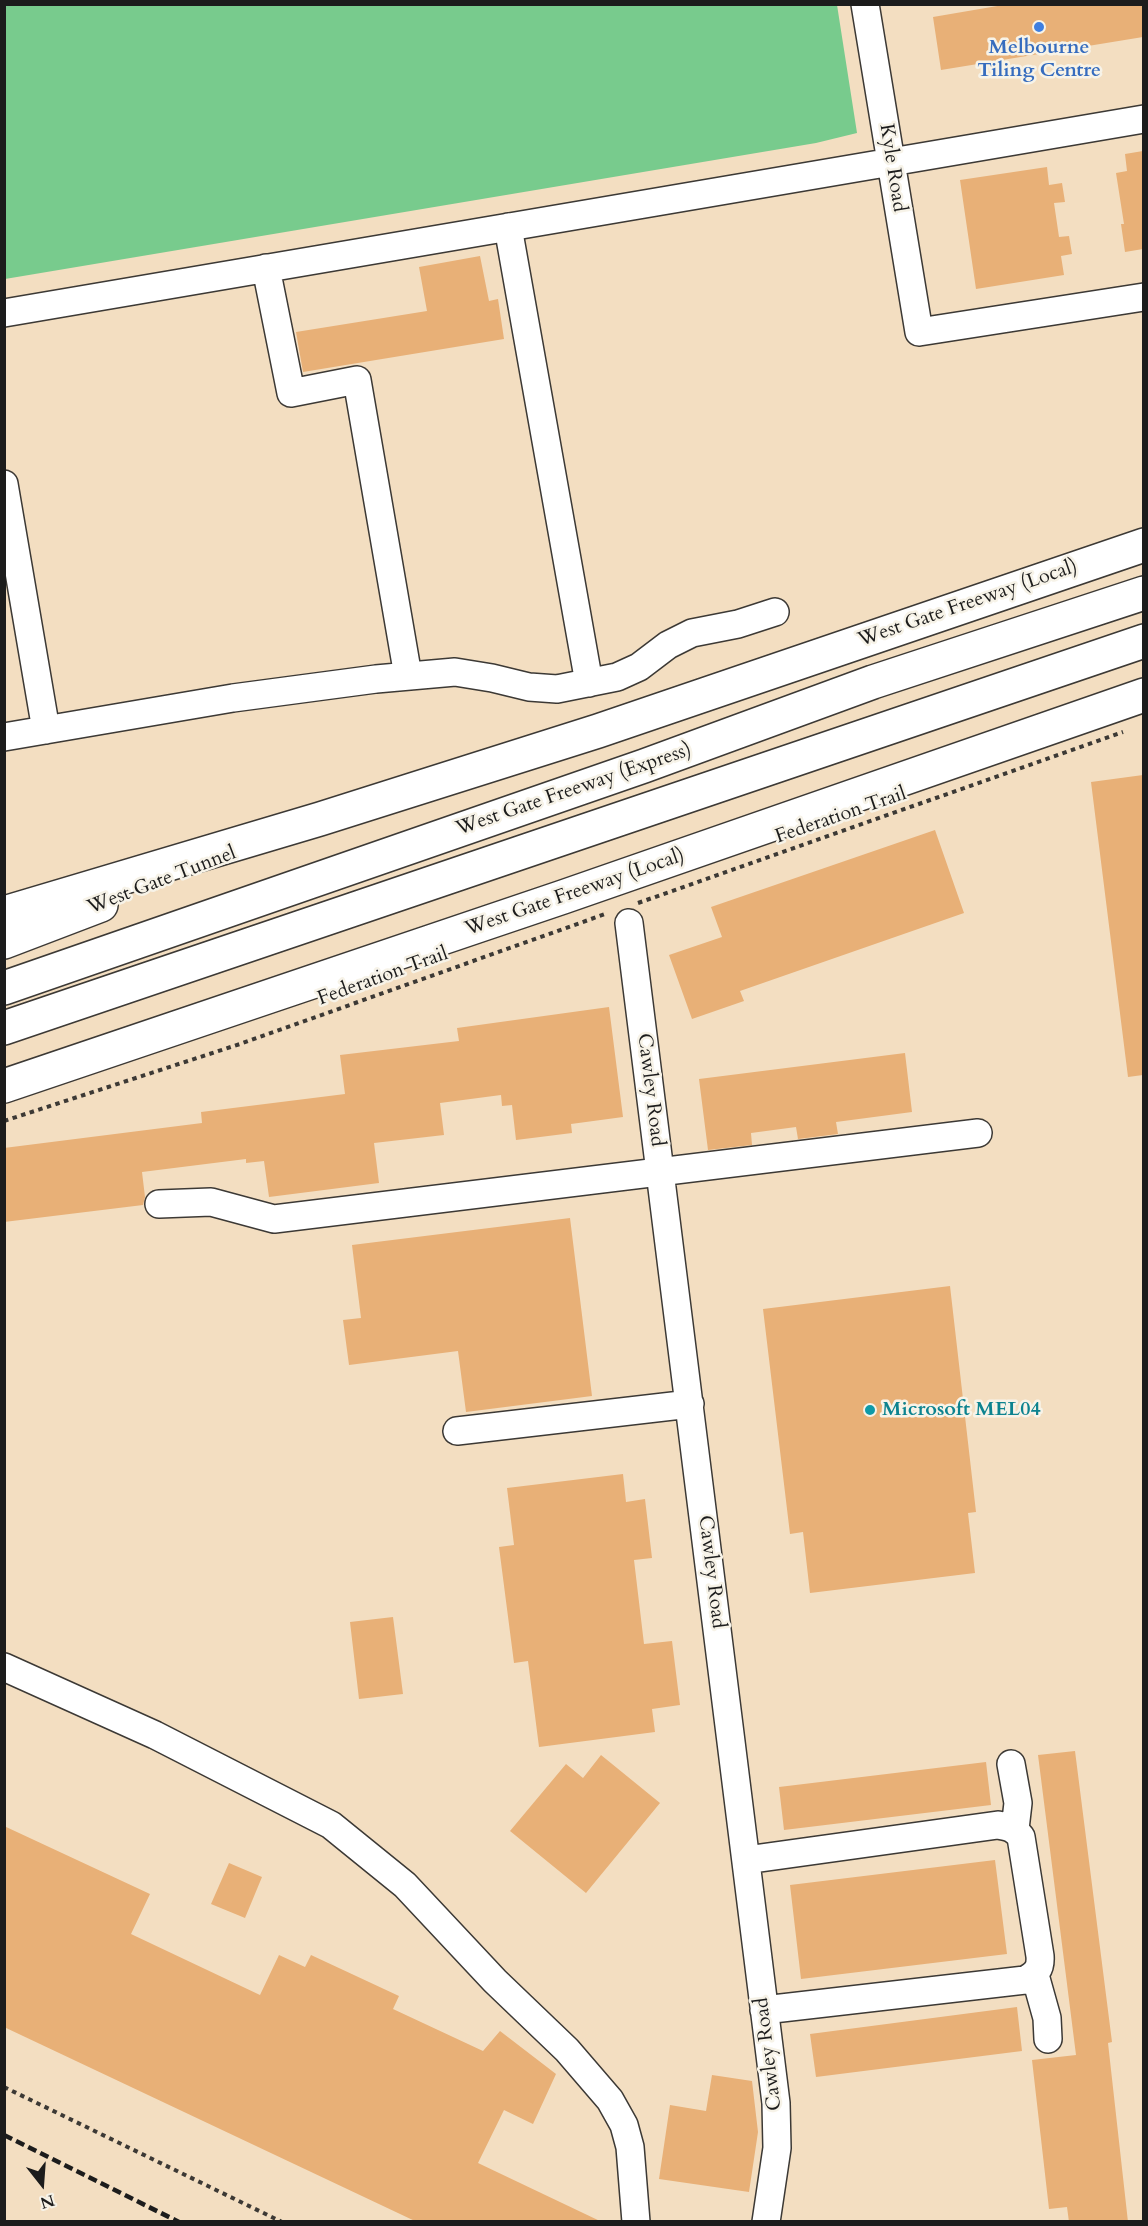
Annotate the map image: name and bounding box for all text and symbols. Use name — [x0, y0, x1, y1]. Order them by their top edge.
marker: Melbourne Tiling Centre — [1032, 20, 1046, 34]
place label: Melbourne Tiling Centre — [977, 36, 1101, 83]
street label: Kyle Road — [873, 122, 911, 214]
street label: West Gate Freeway (Local) — [855, 555, 1081, 653]
street label: West Gate Freeway (Express) — [453, 738, 695, 842]
street label: Federation Trail — [772, 782, 910, 850]
street label: West Gate Tunnel — [84, 842, 240, 920]
street label: West Gate Freeway (Local) — [462, 844, 688, 942]
street label: Federation Trail — [315, 942, 451, 1012]
street label: Cawley Road — [631, 1032, 669, 1148]
place label: Microsoft MEL04 — [882, 1398, 1041, 1422]
marker: Microsoft MEL04 — [863, 1403, 877, 1417]
street label: Cawley Road — [692, 1514, 730, 1630]
street label: Cawley Road — [750, 1996, 788, 2112]
north arrow — [12, 2154, 72, 2214]
text: N — [37, 2189, 57, 2214]

